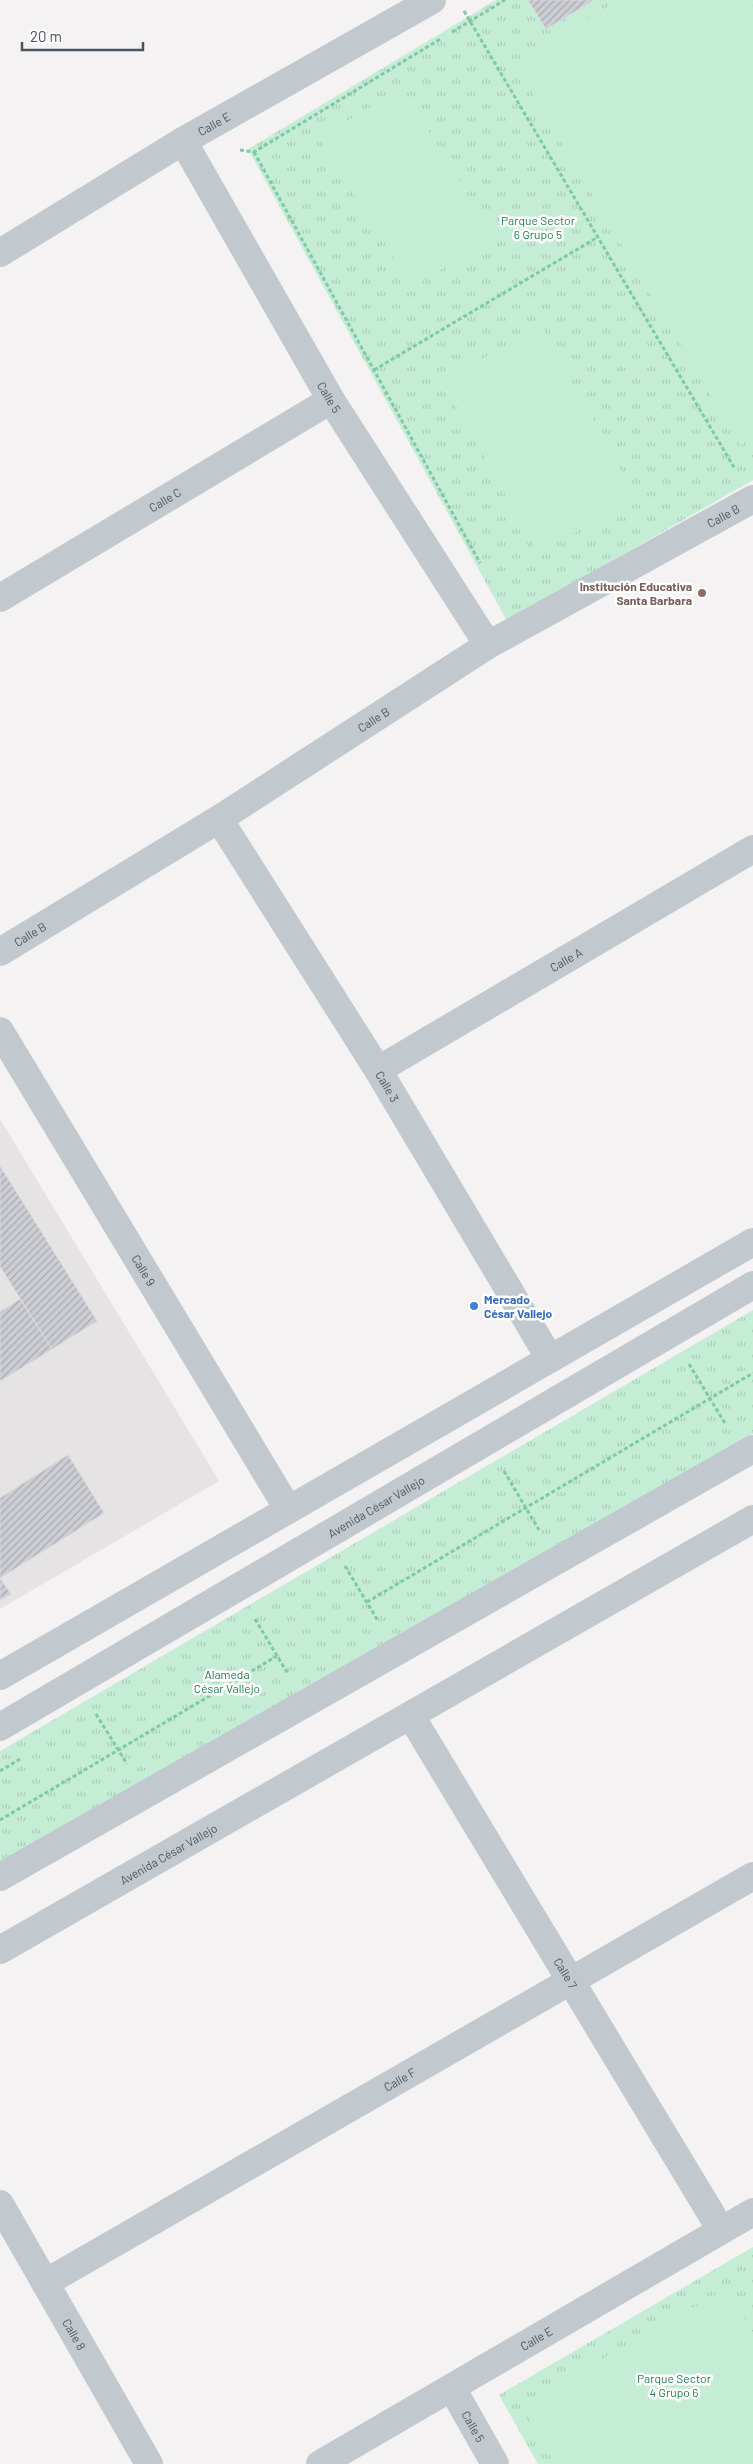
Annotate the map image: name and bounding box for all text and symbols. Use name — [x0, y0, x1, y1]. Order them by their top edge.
scale bar — [22, 20, 144, 52]
text: 20 m — [30, 27, 62, 45]
street label: Calle E — [195, 109, 233, 138]
park label: Parque Sector 6 Grupo 5 — [501, 213, 576, 241]
street label: Calle 5 — [315, 379, 344, 415]
street label: Calle C — [146, 484, 183, 514]
street label: Calle B — [704, 501, 742, 530]
place label: Institución Educativa Santa Barbara — [580, 579, 692, 607]
marker: Institución Educativa Santa Barbara — [696, 587, 708, 599]
street label: Calle B — [355, 704, 392, 735]
street label: Calle B — [11, 919, 49, 949]
street label: Calle A — [547, 944, 584, 974]
street label: Calle 3 — [373, 1068, 402, 1104]
street label: Calle 9 — [129, 1252, 159, 1288]
place label: Mercado César Vallejo — [484, 1292, 553, 1320]
marker: Mercado César Vallejo — [468, 1300, 480, 1312]
street label: Avenida César Vallejo — [325, 1472, 427, 1540]
park label: Alameda César Vallejo — [194, 1667, 260, 1695]
street label: Avenida César Vallejo — [117, 1820, 220, 1887]
street label: Calle 7 — [551, 1955, 581, 1991]
street label: Calle F — [381, 2064, 418, 2094]
street label: Calle 8 — [60, 2316, 89, 2352]
street label: Calle E — [517, 2323, 555, 2353]
park label: Parque Sector 4 Grupo 6 — [637, 2371, 712, 2399]
street label: Calle 5 — [459, 2408, 488, 2444]

